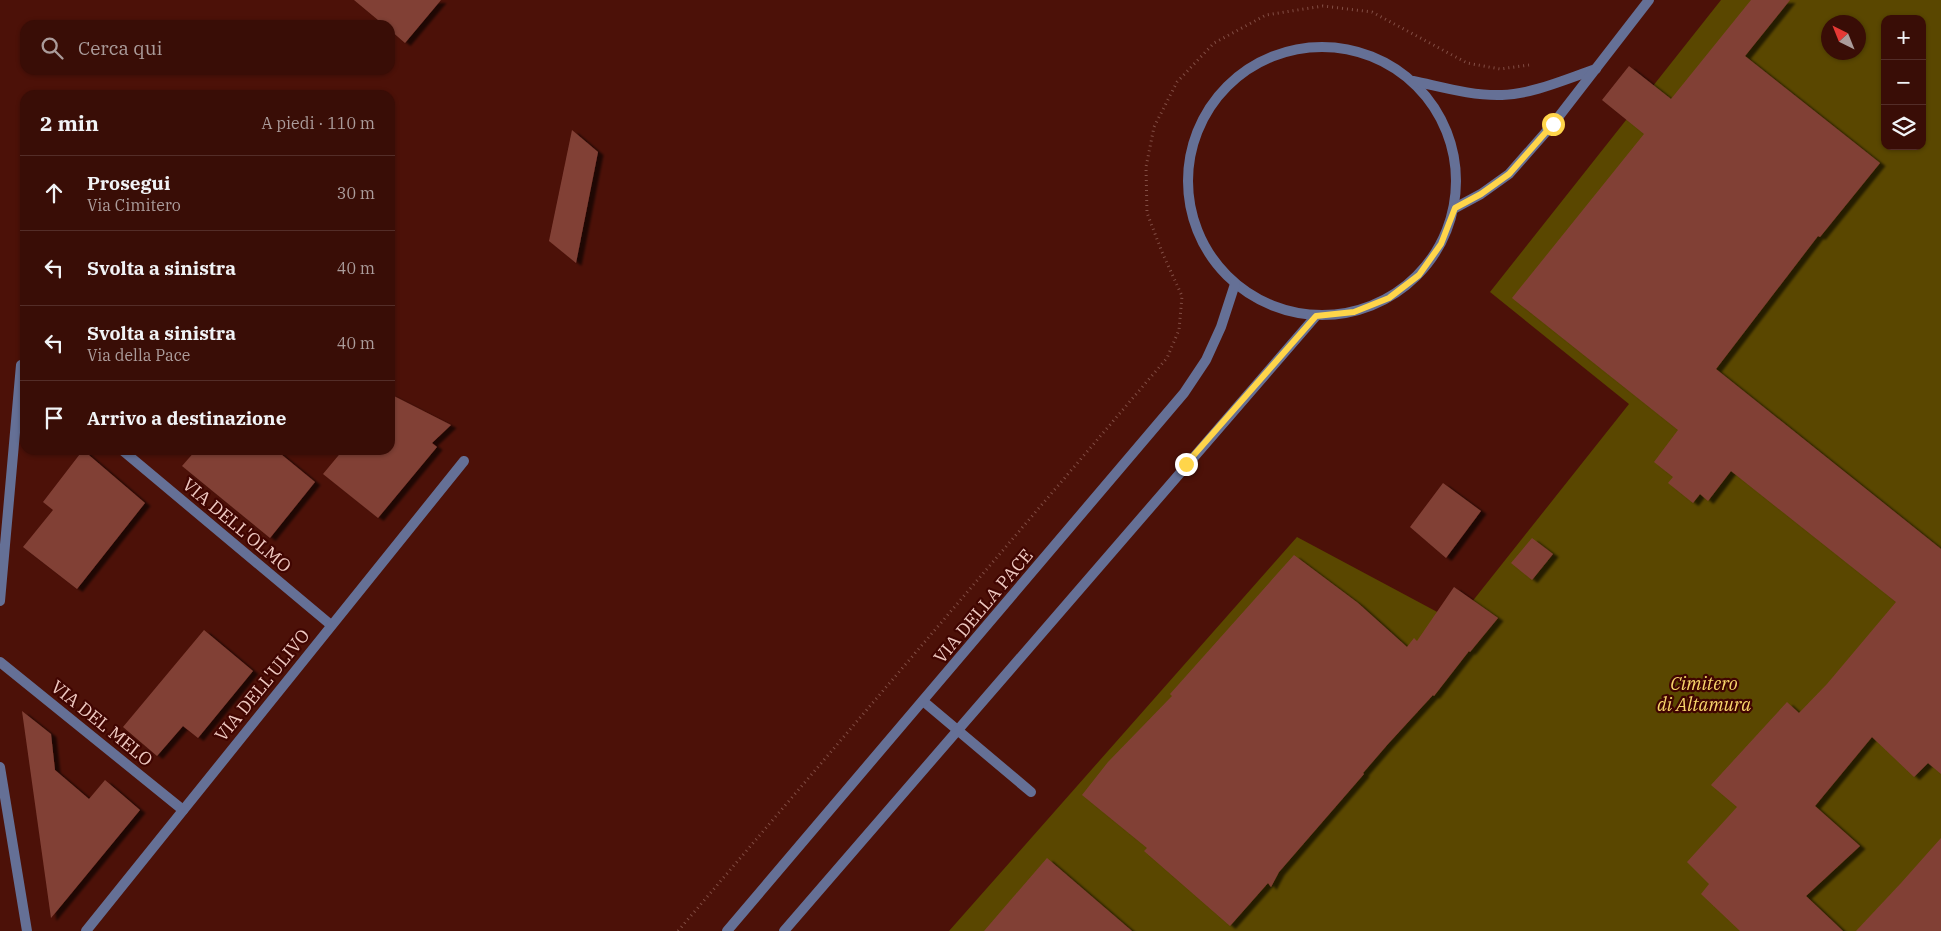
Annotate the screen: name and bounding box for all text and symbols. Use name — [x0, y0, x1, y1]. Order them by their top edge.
north arrow — [1821, 15, 1866, 60]
map controls — [1881, 15, 1926, 150]
button: + — [1881, 15, 1926, 60]
search box — [20, 20, 395, 75]
icon: search — [38, 34, 66, 62]
text: Cerca qui — [78, 36, 162, 60]
button: − — [1881, 60, 1926, 105]
button: layers — [1881, 105, 1926, 150]
text: 2 min — [40, 109, 99, 137]
text: A piedi · 110 m — [262, 113, 375, 133]
route start — [1542, 113, 1565, 136]
text: Prosegui — [87, 171, 170, 195]
icon: ahead — [40, 179, 68, 207]
text: 30 m — [337, 183, 375, 203]
text: Via Cimitero — [87, 195, 181, 215]
icon: left — [40, 254, 68, 282]
text: Svolta a sinistra — [87, 256, 236, 280]
text: 40 m — [337, 258, 375, 278]
text: Svolta a sinistra — [87, 321, 236, 345]
icon: left — [40, 329, 68, 357]
text: 40 m — [337, 333, 375, 353]
text: Via della Pace — [87, 345, 190, 365]
icon: arrive — [40, 404, 68, 432]
text: Arrivo a destinazione — [87, 406, 286, 430]
route end — [1175, 453, 1198, 476]
street label: VIA DELL'OLMO — [178, 473, 296, 577]
street label: VIA DELLA PACE — [928, 544, 1038, 668]
street label: VIA DELL'ULIVO — [210, 624, 314, 746]
park label: Cimitero di Altamura — [1657, 672, 1751, 716]
street label: VIA DEL MELO — [46, 675, 158, 771]

